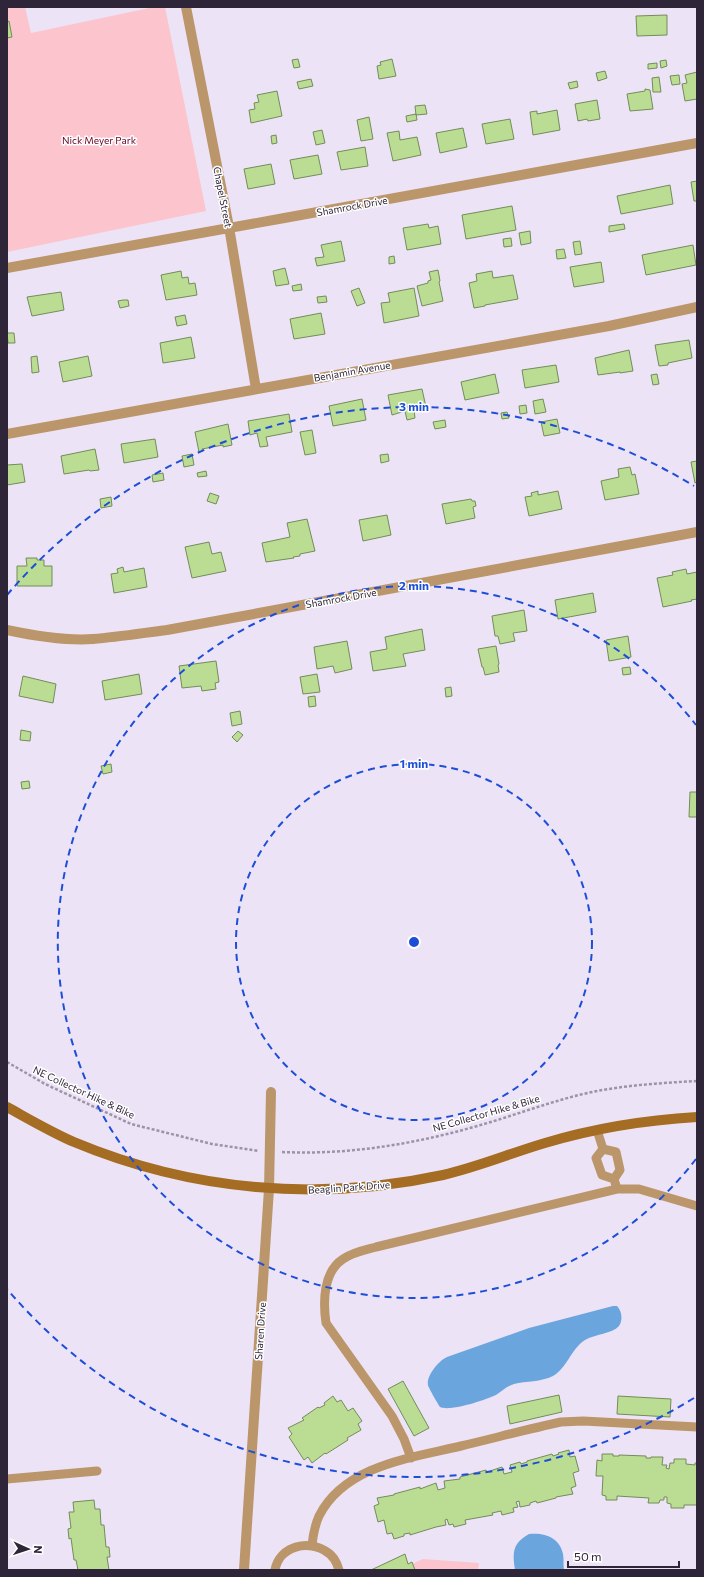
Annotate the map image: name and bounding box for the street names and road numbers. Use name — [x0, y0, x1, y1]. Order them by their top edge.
street label: Chapel Street — [211, 166, 235, 228]
street label: Shamrock Drive — [316, 194, 388, 218]
street label: Benjamin Avenue — [313, 358, 391, 384]
street label: Shamrock Drive — [305, 586, 377, 610]
street label: NE Collector Hike & Bike — [31, 1063, 137, 1121]
street label: NE Collector Hike & Bike — [431, 1092, 541, 1134]
street label: Beaglin Park Drive — [308, 1178, 390, 1196]
street label: Sharen Drive — [252, 1302, 268, 1360]

